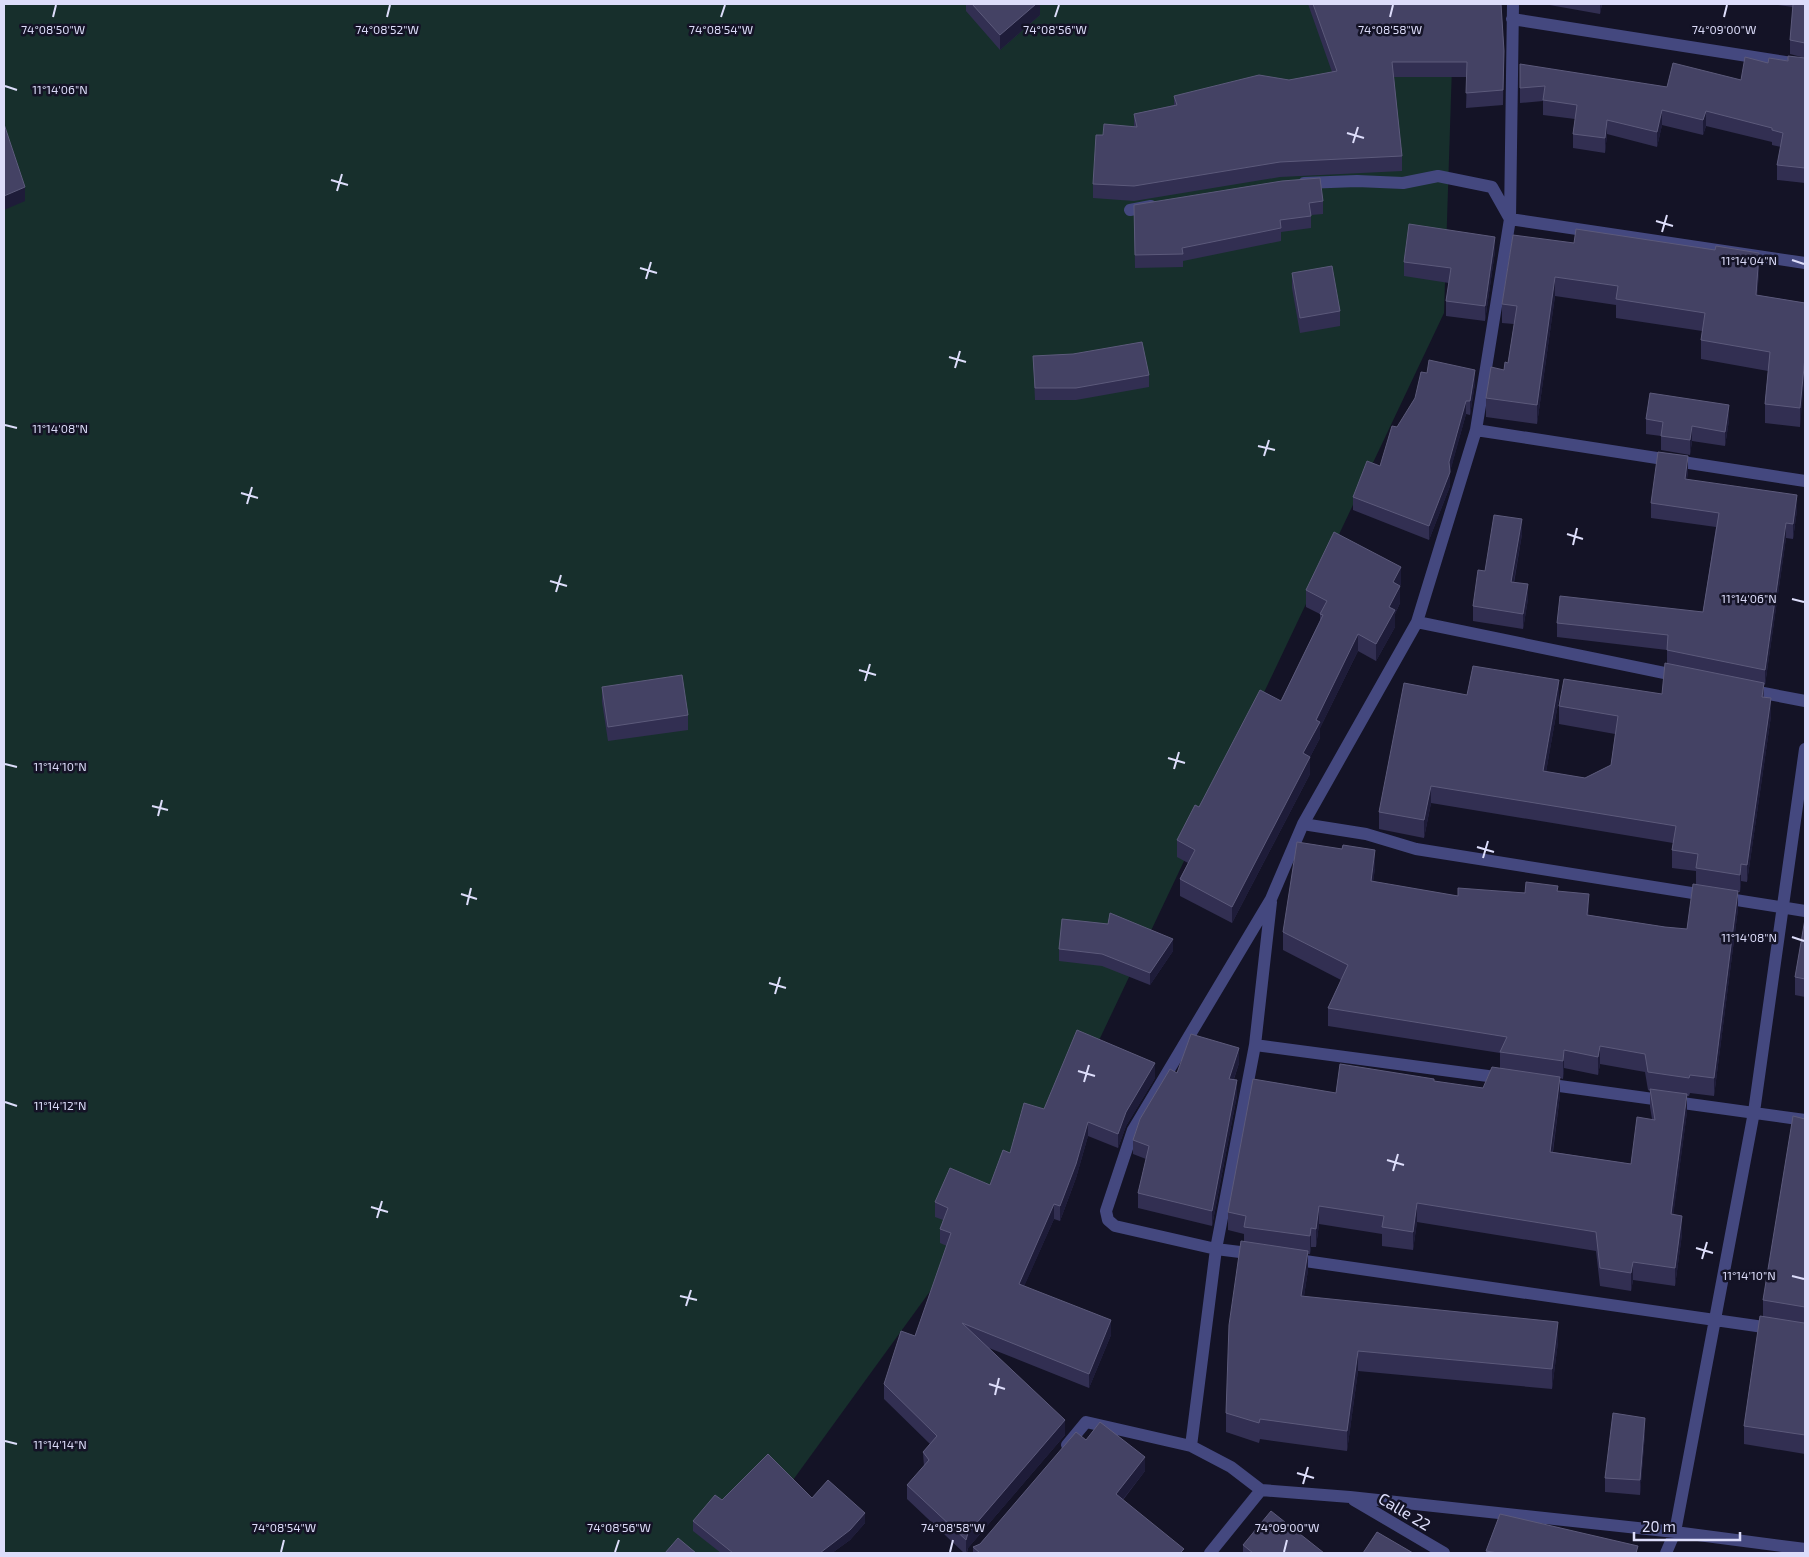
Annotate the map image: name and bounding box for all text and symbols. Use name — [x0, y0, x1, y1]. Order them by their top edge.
text: 74°08'50"W — [21, 22, 85, 36]
text: 74°08'52"W — [355, 22, 419, 36]
text: 74°08'54"W — [689, 22, 753, 36]
text: 74°08'56"W — [1023, 22, 1087, 36]
text: 74°08'58"W — [1358, 22, 1422, 36]
text: 74°09'00"W — [1692, 22, 1756, 36]
text: 11°14'06"N — [32, 82, 88, 96]
text: 11°14'04"N — [1721, 253, 1777, 267]
text: 11°14'08"N — [32, 421, 88, 435]
text: 11°14'06"N — [1721, 591, 1777, 605]
text: 11°14'10"N — [33, 759, 87, 773]
text: 11°14'08"N — [1721, 930, 1777, 944]
text: 11°14'12"N — [34, 1098, 86, 1112]
text: 11°14'10"N — [1722, 1268, 1776, 1282]
text: 11°14'14"N — [33, 1437, 87, 1451]
street label: Calle 22 — [1375, 1488, 1435, 1534]
scale bar — [1634, 1510, 1740, 1542]
text: 20 m — [1642, 1517, 1676, 1535]
text: 74°08'54"W — [252, 1520, 316, 1534]
text: 74°08'56"W — [587, 1520, 651, 1534]
text: 74°08'58"W — [921, 1520, 985, 1534]
text: 74°09'00"W — [1255, 1520, 1319, 1534]

